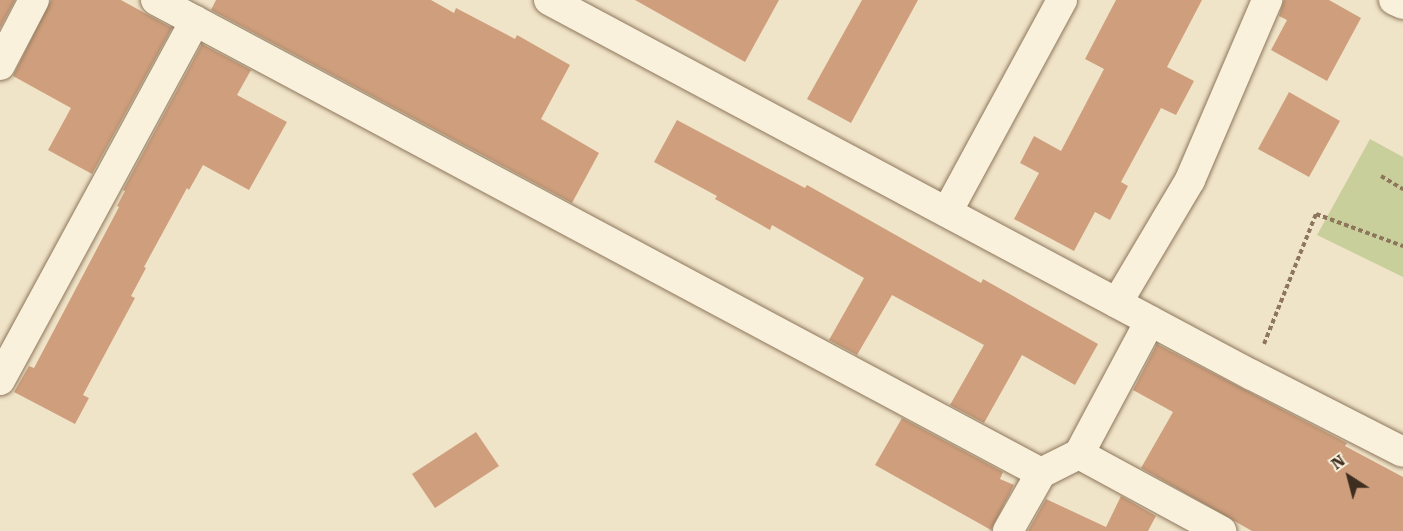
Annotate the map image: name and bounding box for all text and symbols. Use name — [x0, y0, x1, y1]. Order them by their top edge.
north arrow — [1319, 447, 1379, 507]
text: N — [1328, 451, 1349, 473]

